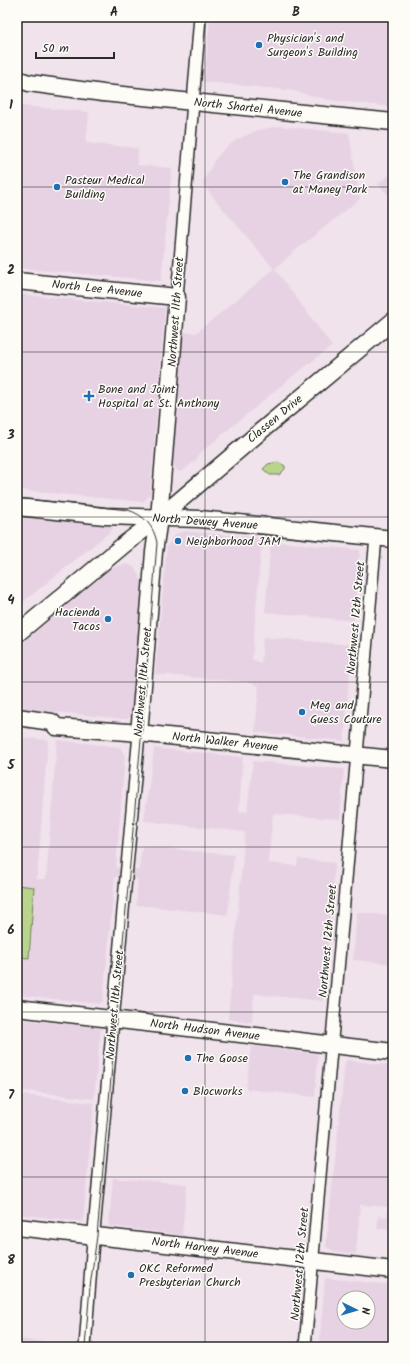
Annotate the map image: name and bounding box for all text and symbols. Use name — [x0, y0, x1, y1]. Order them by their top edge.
text: A — [110, 2, 118, 23]
text: B — [292, 2, 300, 23]
place label: Physician's and Surgeon's Building — [267, 29, 358, 62]
scale bar — [36, 34, 114, 60]
text: 50 m — [42, 39, 69, 58]
marker: Physician's and Surgeon's Building — [254, 40, 264, 50]
street label: North Shartel Avenue — [193, 93, 304, 123]
text: 1 — [9, 95, 13, 116]
place label: The Grandison at Maney Park — [293, 166, 368, 199]
place label: Pasteur Medical Building — [65, 171, 145, 204]
marker: The Grandison at Maney Park — [280, 177, 290, 187]
marker: Pasteur Medical Building — [52, 182, 62, 192]
street label: Northwest 11th Street — [163, 256, 189, 368]
text: 2 — [7, 260, 15, 281]
street label: North Lee Avenue — [51, 275, 144, 303]
place label: Bone and Joint Hospital at St. Anthony — [98, 380, 220, 413]
marker: Bone and Joint Hospital at St. Anthony — [83, 390, 95, 402]
street label: Classen Drive — [243, 390, 307, 448]
text: 3 — [6, 425, 15, 446]
street label: North Dewey Avenue — [152, 509, 259, 535]
place label: Neighborhood JAM — [186, 532, 281, 551]
marker: Neighborhood JAM — [173, 536, 183, 546]
street label: Northwest 12th Street — [342, 560, 370, 675]
text: 4 — [7, 590, 15, 611]
place label: Hacienda Tacos — [55, 603, 100, 636]
marker: Hacienda Tacos — [103, 614, 113, 624]
street label: Northwest 11th Street — [129, 626, 157, 738]
place label: Meg and Guess Couture — [310, 696, 382, 729]
marker: Meg and Guess Couture — [297, 707, 307, 717]
street label: North Walker Avenue — [171, 727, 280, 757]
text: 5 — [7, 755, 16, 776]
street label: Northwest 12th Street — [314, 883, 342, 998]
text: 6 — [7, 920, 15, 941]
street label: Northwest 11th Street — [101, 949, 129, 1061]
street label: North Hudson Avenue — [149, 1014, 261, 1046]
place label: The Goose — [196, 1049, 248, 1068]
marker: The Goose — [183, 1053, 193, 1063]
place label: Blocworks — [193, 1082, 243, 1101]
text: 7 — [8, 1085, 15, 1106]
marker: Blocworks — [180, 1086, 190, 1096]
street label: Northwest 12th Street — [286, 1206, 314, 1321]
street label: North Harvey Avenue — [151, 1232, 260, 1264]
text: 8 — [7, 1250, 15, 1271]
place label: OKC Reformed Presbyterian Church — [139, 1259, 241, 1292]
marker: OKC Reformed Presbyterian Church — [126, 1270, 136, 1280]
north arrow — [336, 1290, 376, 1330]
text: N — [356, 1307, 374, 1315]

